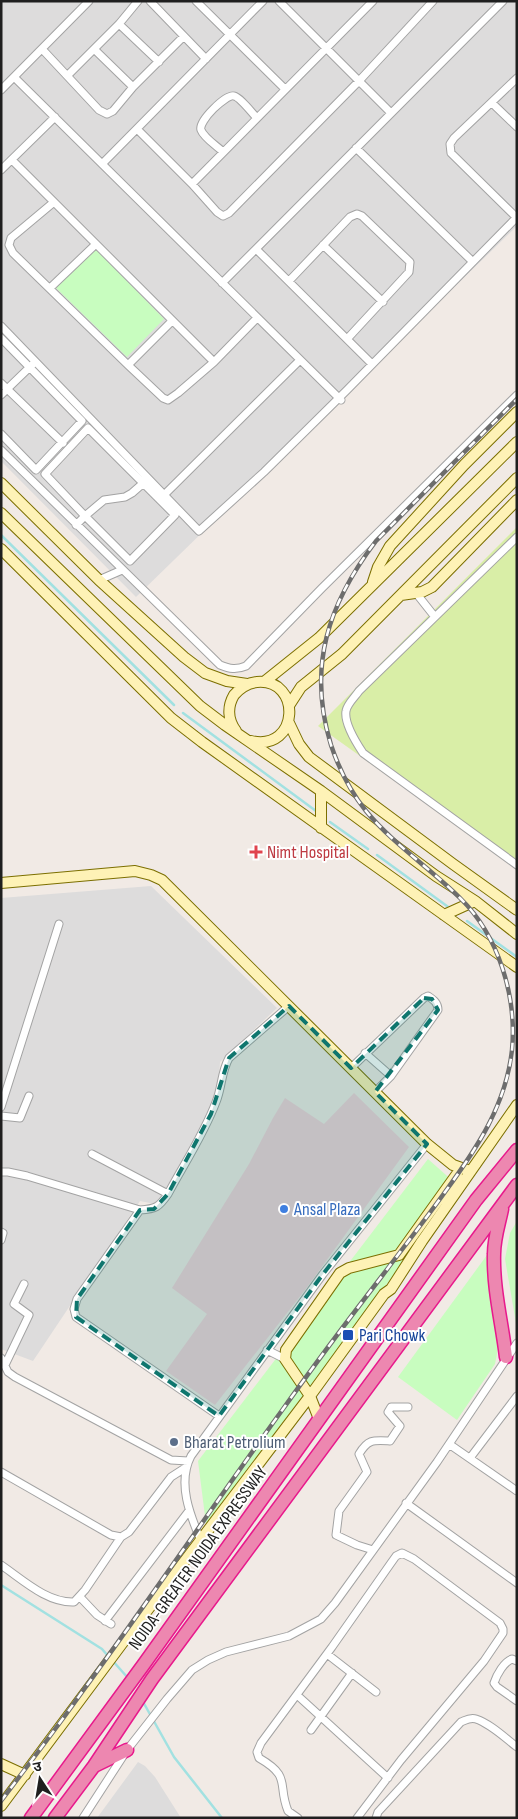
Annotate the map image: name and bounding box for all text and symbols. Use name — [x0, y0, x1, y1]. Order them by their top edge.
place label: Nimt Hospital — [267, 842, 349, 863]
marker: Nimt Hospital — [249, 845, 263, 859]
place label: Ansal Plaza — [293, 1199, 361, 1220]
marker: Ansal Plaza — [278, 1203, 290, 1215]
place label: Pari Chowk — [359, 1325, 426, 1346]
marker: Pari Chowk — [341, 1328, 355, 1342]
place label: Bharat Petrolium — [184, 1432, 286, 1453]
marker: Bharat Petrolium — [168, 1436, 180, 1448]
street label: NOIDA-GREATER NOIDA EXPRESSWAY — [124, 1462, 272, 1654]
north arrow — [15, 1754, 65, 1804]
text: उ — [32, 1757, 44, 1776]

